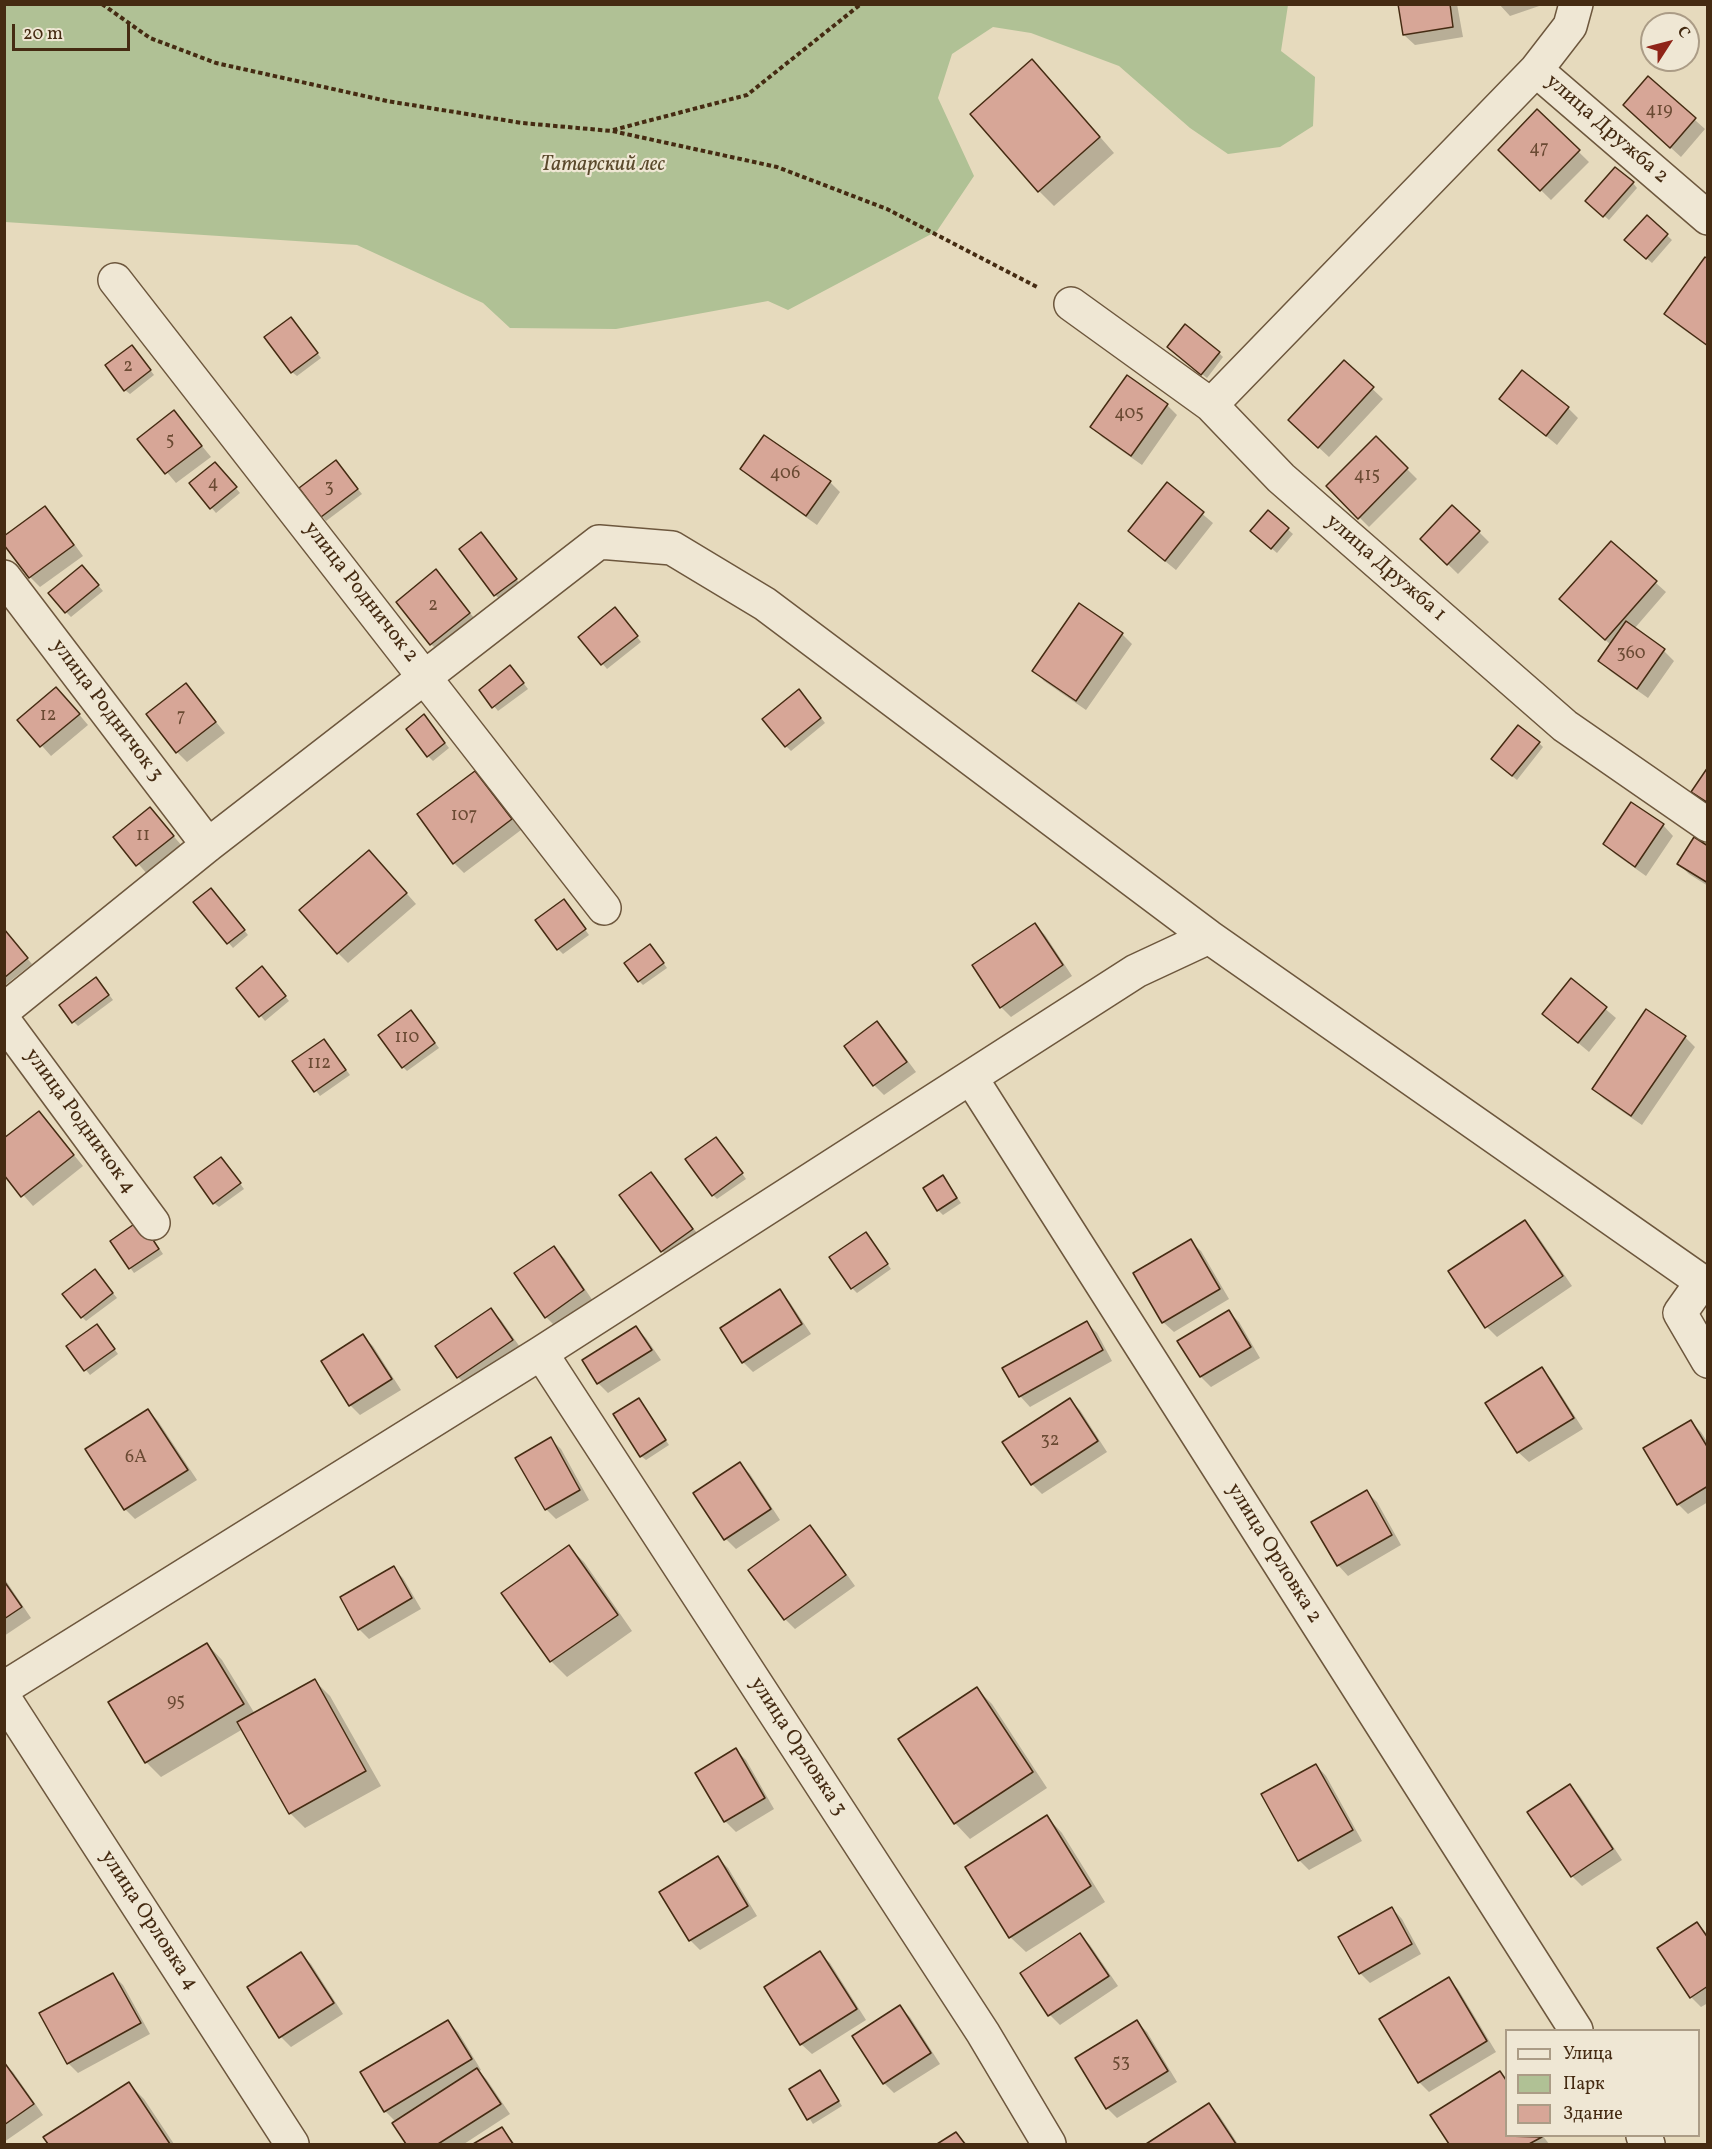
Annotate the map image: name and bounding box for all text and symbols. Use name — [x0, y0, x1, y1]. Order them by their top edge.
scale bar — [15, 12, 134, 50]
north arrow — [1640, 12, 1700, 72]
text: 20 m — [23, 22, 63, 47]
text: С — [1671, 22, 1695, 43]
street label: улица Дружба 2 — [1539, 70, 1673, 190]
house number: 419 — [1645, 101, 1673, 123]
house number: 47 — [1529, 139, 1549, 161]
park label: Татарский лес — [541, 153, 665, 179]
house number: 2 — [123, 357, 133, 379]
house number: 405 — [1114, 404, 1144, 426]
house number: 5 — [166, 431, 174, 453]
house number: 406 — [770, 464, 800, 486]
house number: 415 — [1354, 466, 1380, 488]
house number: 4 — [208, 474, 218, 496]
house number: 3 — [324, 478, 334, 500]
street label: улица Дружба 1 — [1319, 510, 1451, 628]
street label: улица Родничок 2 — [297, 517, 423, 669]
house number: 2 — [428, 596, 438, 618]
street label: улица Родничок 3 — [44, 635, 168, 787]
house number: 360 — [1616, 644, 1646, 666]
house number: 12 — [40, 706, 56, 728]
house number: 7 — [177, 707, 185, 729]
house number: 107 — [451, 806, 477, 828]
house number: 11 — [136, 826, 150, 848]
house number: 110 — [395, 1028, 419, 1050]
street label: улица Родничок 4 — [18, 1044, 140, 1200]
house number: 112 — [307, 1054, 331, 1076]
house number: 32 — [1041, 1431, 1059, 1453]
house number: 6А — [125, 1448, 147, 1470]
street label: улица Орловка 2 — [1220, 1479, 1326, 1629]
street label: улица Орловка 3 — [743, 1673, 851, 1821]
house number: 95 — [167, 1692, 185, 1714]
street label: улица Орловка 4 — [93, 1846, 203, 1996]
legend — [1505, 2029, 1700, 2137]
text: Улица — [1563, 2042, 1613, 2067]
house number: 53 — [1112, 2053, 1130, 2075]
text: Парк — [1563, 2072, 1605, 2097]
text: Здание — [1563, 2102, 1623, 2127]

